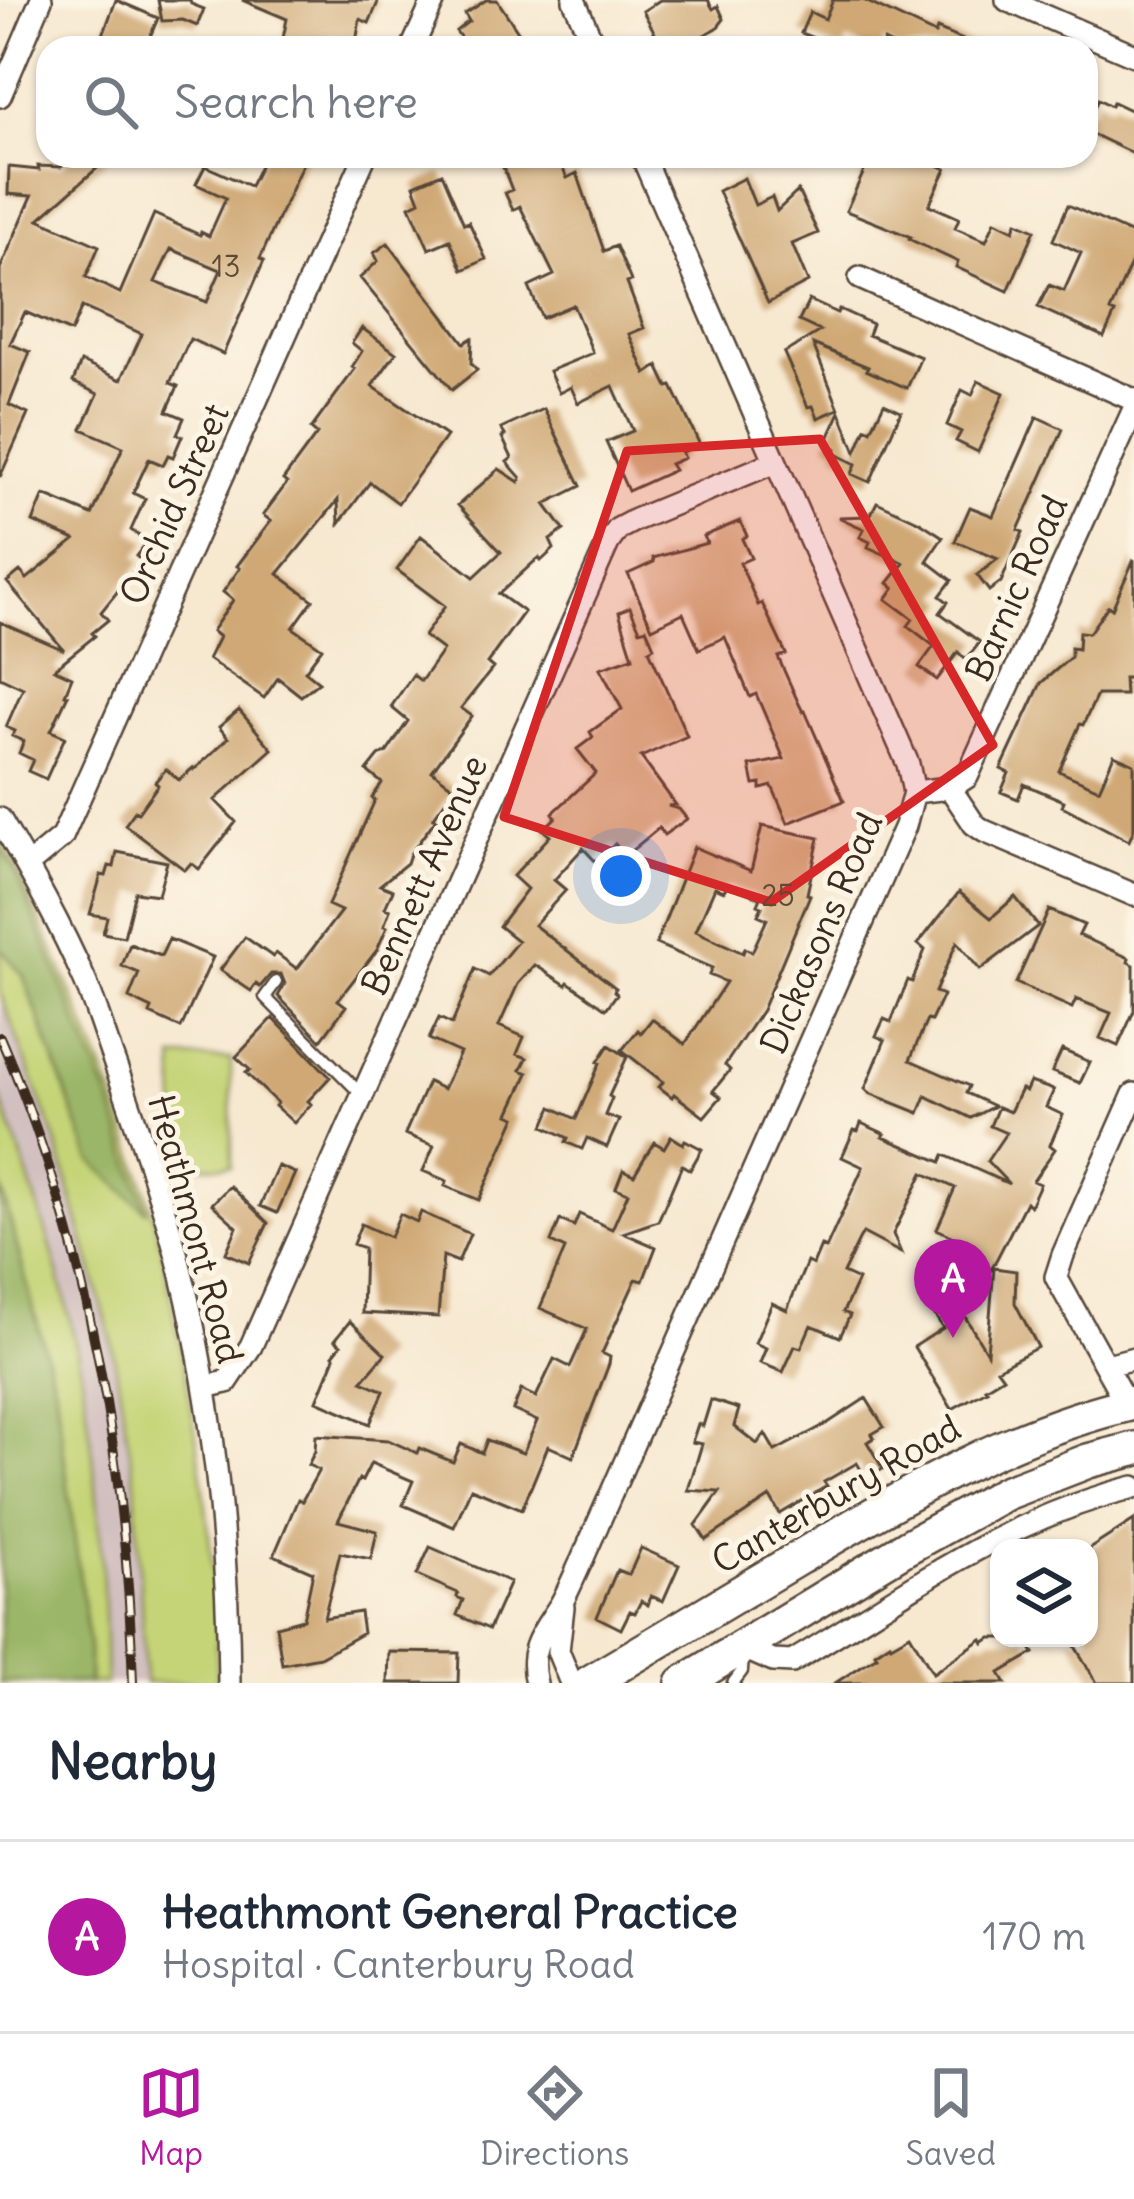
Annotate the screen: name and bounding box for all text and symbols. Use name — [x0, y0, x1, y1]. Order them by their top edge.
search box — [36, 36, 1098, 168]
icon: search — [78, 69, 144, 135]
text: Search here — [174, 74, 418, 130]
house number: 13 — [212, 247, 240, 285]
street label: Orchid Street — [110, 397, 239, 612]
street label: Barnic Road — [955, 488, 1077, 688]
street label: Bennett Avenue — [352, 748, 497, 1002]
street label: Dickasons Road — [750, 806, 892, 1060]
your location — [591, 846, 651, 906]
house number: 25 — [761, 876, 795, 914]
street label: Heathmont Road — [138, 1090, 253, 1368]
pin: A — [914, 1239, 992, 1338]
street label: Canterbury Road — [704, 1405, 968, 1584]
map controls — [990, 1539, 1098, 1647]
button: layers — [990, 1539, 1098, 1647]
text: Nearby — [48, 1729, 217, 1793]
text: Heathmont General Practice — [162, 1884, 738, 1940]
text: A — [74, 1912, 100, 1961]
text: 170 m — [982, 1912, 1086, 1961]
text: Hospital · Canterbury Road — [162, 1940, 635, 1989]
tab: Map — [138, 2060, 204, 2174]
tab: Directions — [480, 2060, 629, 2174]
tab: Saved — [906, 2060, 996, 2174]

